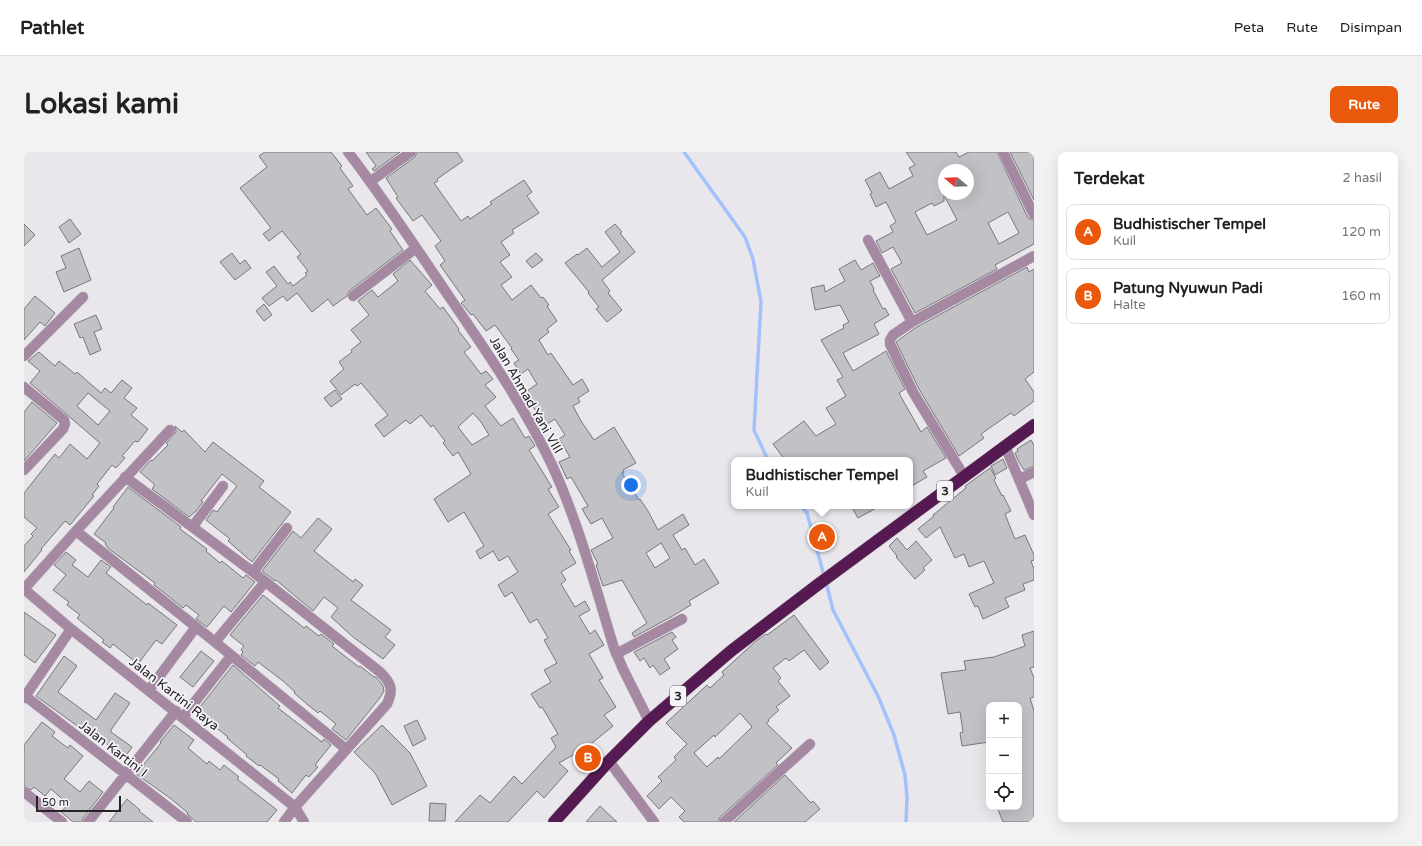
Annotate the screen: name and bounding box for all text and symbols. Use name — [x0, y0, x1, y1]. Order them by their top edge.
text: Pathlet — [20, 17, 84, 39]
text: Peta — [1234, 19, 1264, 36]
text: Rute — [1286, 19, 1318, 36]
text: Disimpan — [1340, 19, 1402, 36]
button: Rute — [1330, 86, 1398, 123]
text: Lokasi kami — [24, 87, 179, 121]
north arrow — [938, 164, 974, 200]
text: Terdekat — [1074, 168, 1144, 189]
text: 2 hasil — [1343, 170, 1382, 186]
text: Budhistischer Tempel — [1113, 215, 1266, 233]
text: A — [1083, 224, 1093, 240]
text: 120 m — [1341, 224, 1381, 240]
text: Kuil — [1113, 233, 1136, 249]
text: Patung Nyuwun Padi — [1113, 279, 1263, 297]
text: B — [1083, 288, 1093, 304]
text: 160 m — [1341, 288, 1381, 304]
text: Halte — [1113, 297, 1146, 313]
street label: Jalan Ahmad Yani VIII — [486, 333, 566, 457]
popup — [731, 457, 913, 509]
text: Budhistischer Tempel — [746, 466, 898, 484]
your location — [621, 475, 641, 495]
road number: 3 — [937, 481, 953, 501]
text: Kuil — [746, 484, 769, 500]
pin: A — [809, 522, 835, 552]
street label: Jalan Kartini Raya — [126, 654, 222, 734]
road number: 3 — [670, 686, 686, 706]
map controls — [986, 702, 1022, 810]
button: + — [986, 702, 1022, 738]
street label: Jalan Kartini I — [76, 717, 150, 781]
button: − — [986, 738, 1022, 774]
pin: B — [575, 743, 601, 773]
button: locate — [986, 774, 1022, 810]
scale bar — [36, 794, 121, 813]
text: 50 m — [42, 796, 69, 809]

